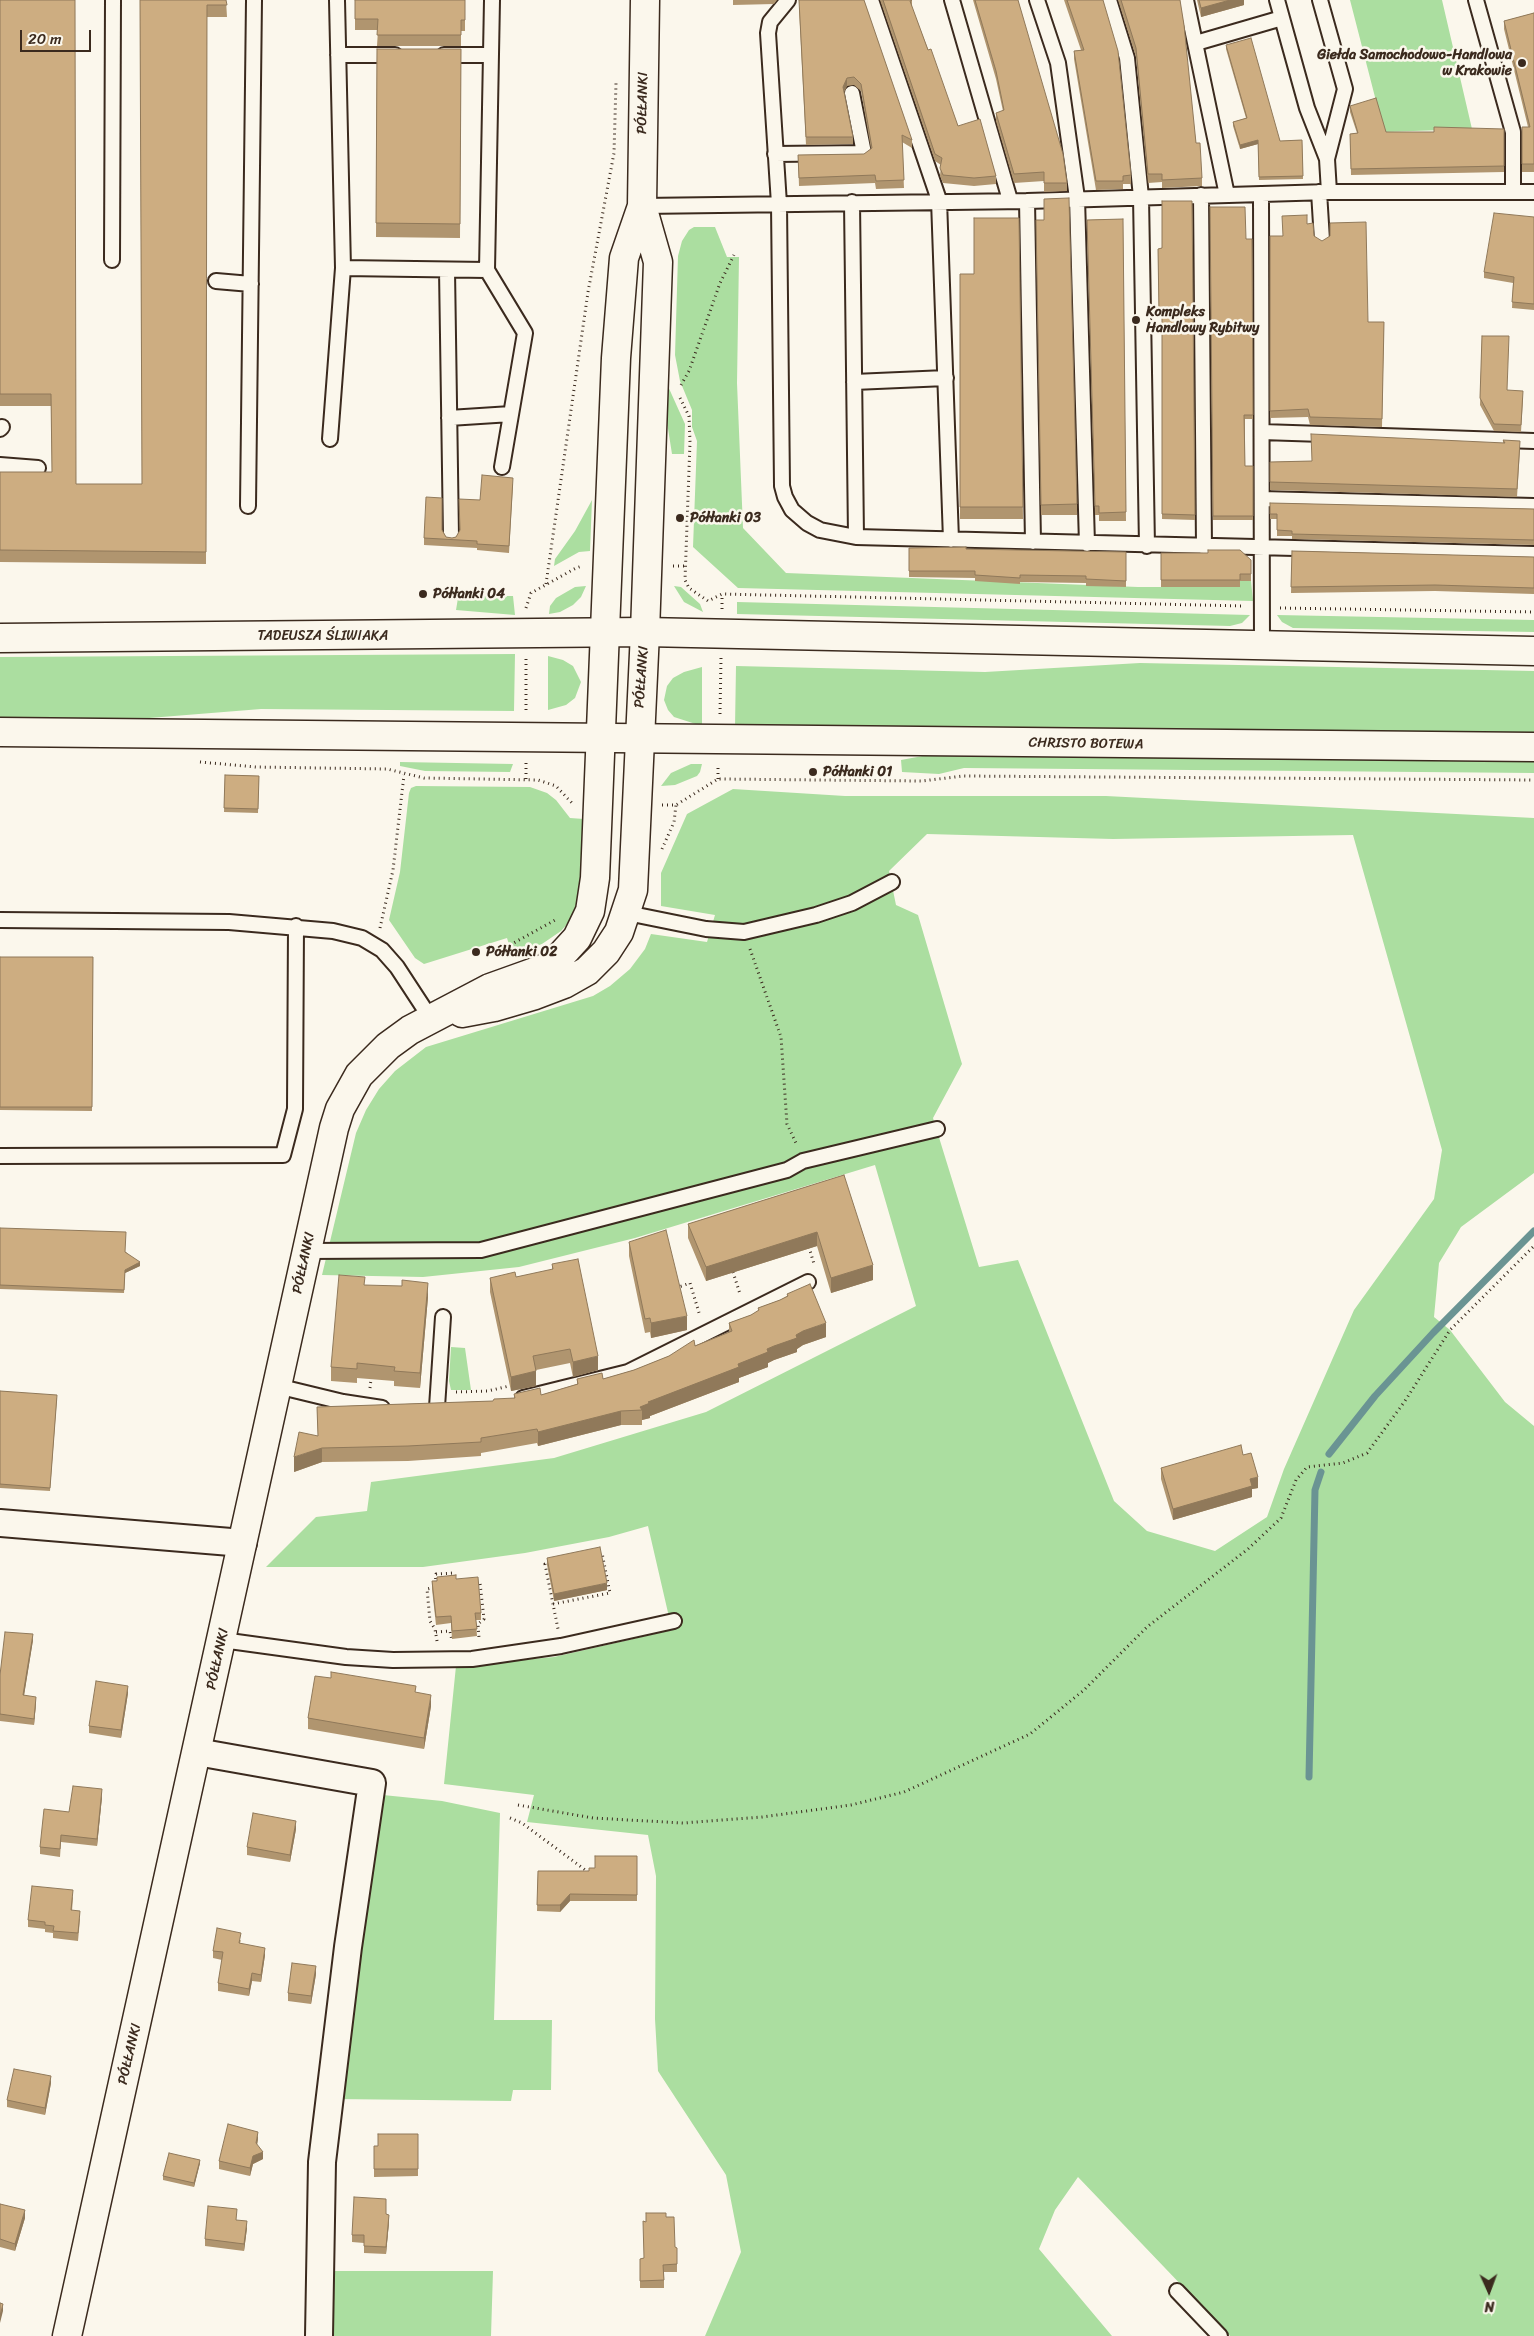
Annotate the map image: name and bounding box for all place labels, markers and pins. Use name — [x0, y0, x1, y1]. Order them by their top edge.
place label: Giełda Samochodowo-Handlowa w Krakowie — [1317, 47, 1512, 80]
marker: Giełda Samochodowo-Handlowa w Krakowie — [1516, 57, 1528, 69]
place label: Kompleks Handlowy Rybitwy — [1146, 304, 1259, 336]
marker: Kompleks Handlowy Rybitwy — [1130, 314, 1142, 326]
place label: Półłanki 03 — [690, 510, 761, 526]
marker: Półłanki 03 — [674, 512, 686, 524]
place label: Półłanki 04 — [433, 586, 505, 602]
marker: Półłanki 04 — [417, 588, 429, 600]
place label: Półłanki 01 — [823, 764, 892, 780]
marker: Półłanki 01 — [807, 766, 819, 778]
place label: Półłanki 02 — [486, 944, 557, 960]
marker: Półłanki 02 — [470, 946, 482, 958]

